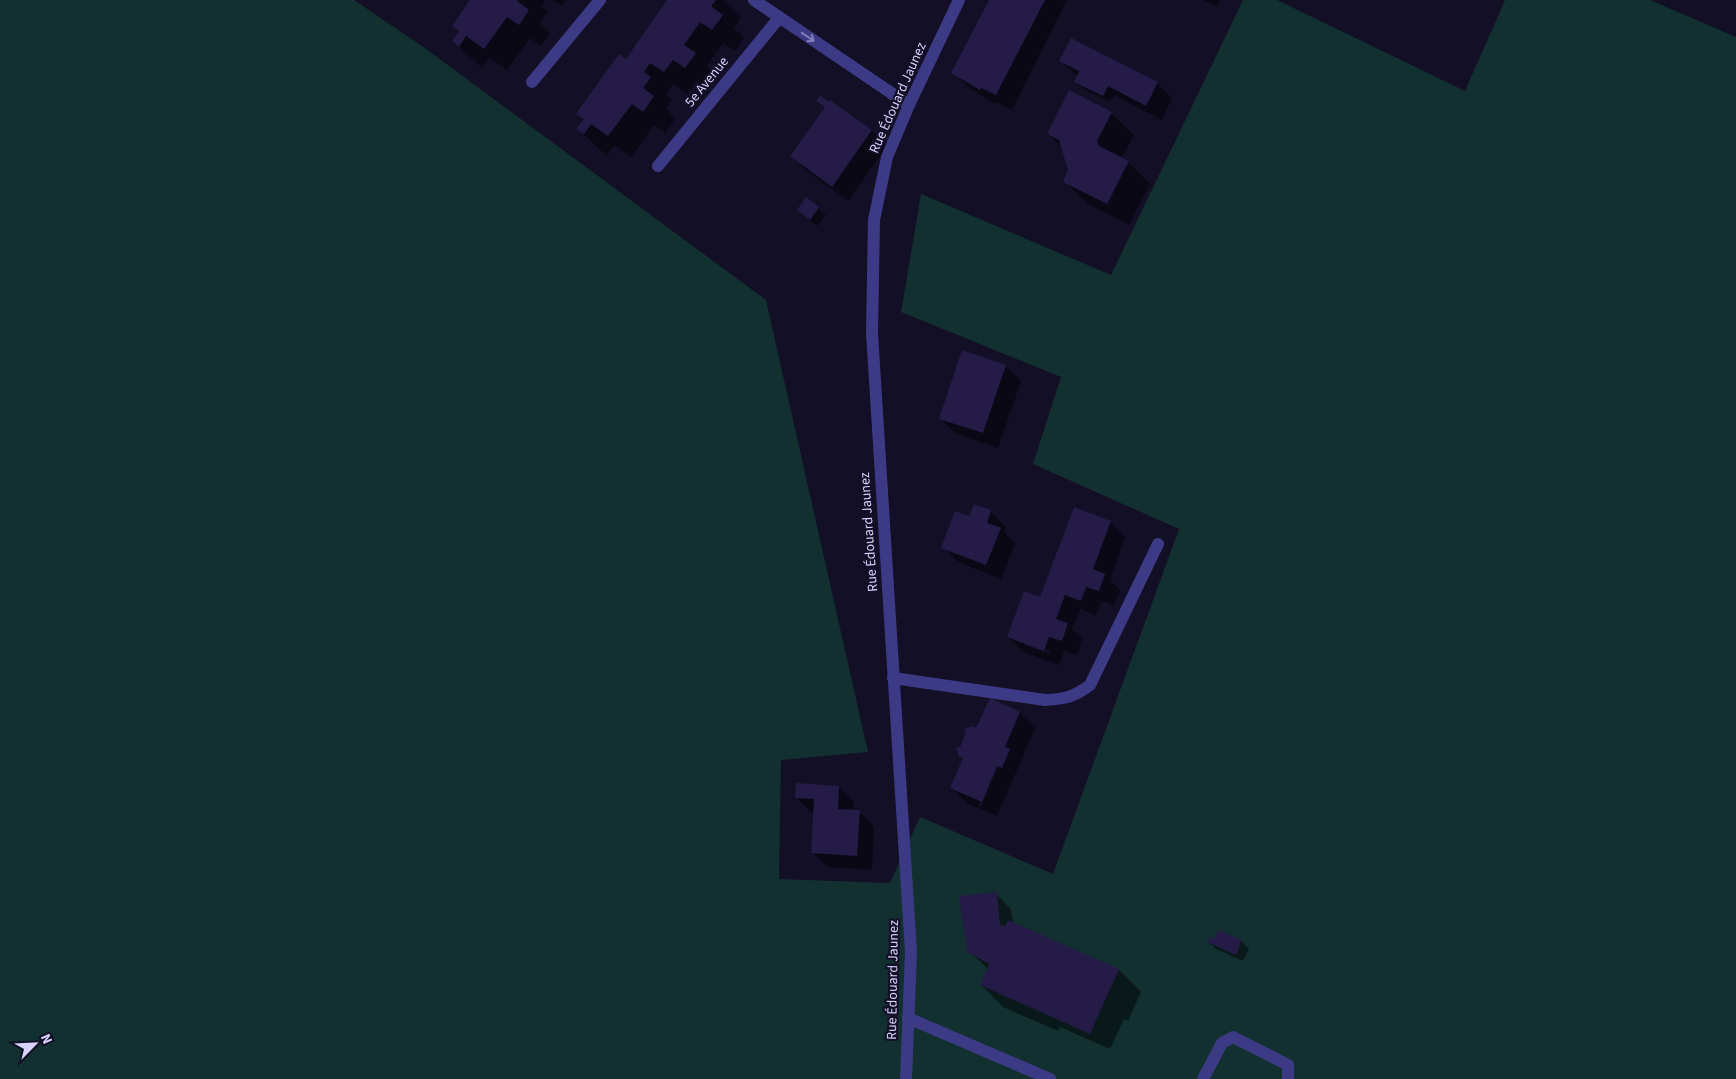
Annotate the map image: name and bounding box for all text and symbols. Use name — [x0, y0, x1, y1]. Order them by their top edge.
one-way arrow — [801, 32, 815, 42]
street label: Rue Édouard Jaunez — [864, 39, 932, 157]
street label: 5e Avenue — [680, 52, 734, 112]
street label: Rue Édouard Jaunez — [855, 471, 883, 592]
street label: Rue Édouard Jaunez — [882, 920, 904, 1040]
north arrow — [10, 1019, 60, 1069]
text: N — [35, 1031, 57, 1047]

